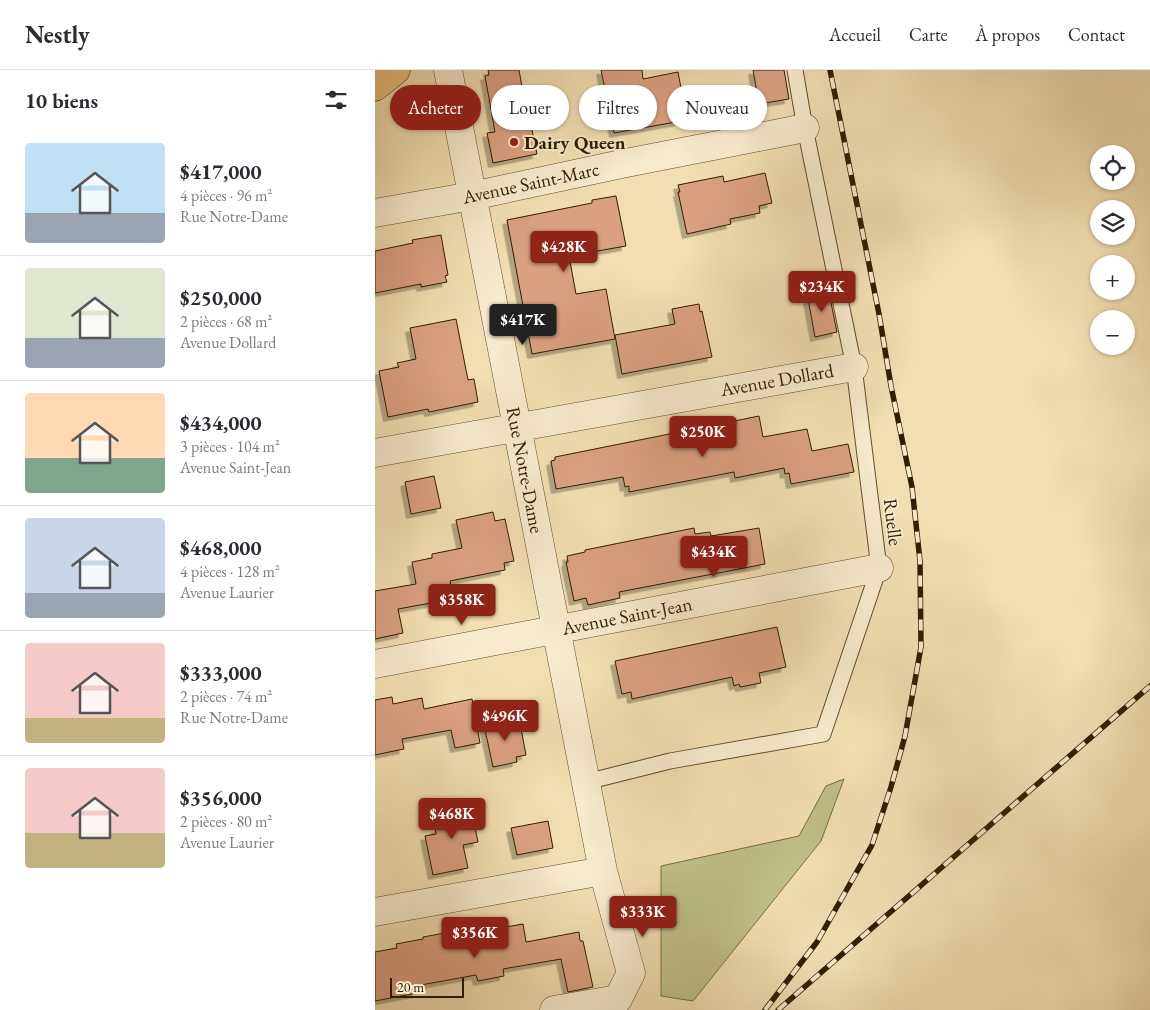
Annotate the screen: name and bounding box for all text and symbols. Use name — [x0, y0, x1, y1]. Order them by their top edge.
text: Nestly — [25, 19, 90, 50]
text: Accueil — [829, 23, 881, 46]
text: Carte — [909, 23, 948, 46]
text: À propos — [976, 23, 1040, 46]
text: Contact — [1068, 23, 1125, 46]
chip: Acheter — [390, 85, 481, 130]
chip: Louer — [491, 85, 569, 130]
chip: Filtres — [579, 85, 657, 130]
chip: Nouveau — [667, 85, 767, 130]
icon: filters — [322, 86, 350, 114]
text: 10 biens — [25, 87, 98, 114]
place label: Dairy Queen — [524, 130, 626, 155]
marker: Dairy Queen — [508, 136, 520, 148]
map controls — [1090, 145, 1135, 355]
button: locate — [1090, 145, 1135, 190]
street label: Avenue Saint-Marc — [459, 156, 602, 210]
text: $417,000 — [180, 158, 262, 185]
icon: home — [65, 163, 125, 223]
text: 4 pièces · 96 m² — [180, 185, 272, 206]
button: layers — [1090, 200, 1135, 245]
text: Rue Notre-Dame — [180, 206, 288, 227]
pin: $428K — [529, 230, 599, 273]
text: $428K — [542, 236, 586, 257]
button: + — [1090, 255, 1135, 300]
pin: $234K — [787, 270, 857, 313]
text: $234K — [800, 276, 844, 297]
text: $250,000 — [180, 284, 262, 311]
icon: home — [65, 288, 125, 348]
pin: $417K — [488, 304, 558, 346]
text: $417K — [501, 309, 545, 330]
button: − — [1090, 310, 1135, 355]
text: 2 pièces · 68 m² — [180, 311, 272, 332]
text: Avenue Dollard — [180, 332, 276, 353]
street label: Avenue Dollard — [717, 358, 836, 402]
street label: Rue Notre-Dame — [500, 405, 550, 535]
text: $434,000 — [180, 409, 262, 436]
icon: home — [65, 413, 125, 473]
pin: $250K — [668, 416, 738, 458]
text: $250K — [681, 421, 725, 442]
text: 3 pièces · 104 m² — [180, 436, 280, 457]
text: Avenue Saint-Jean — [180, 457, 291, 478]
street label: Ruelle — [878, 497, 908, 547]
text: $468,000 — [180, 534, 262, 561]
pin: $434K — [679, 536, 749, 578]
icon: home — [65, 538, 125, 598]
text: $434K — [692, 541, 736, 562]
text: 4 pièces · 128 m² — [180, 561, 280, 582]
text: Avenue Laurier — [180, 582, 274, 603]
pin: $358K — [427, 584, 497, 626]
text: $358K — [440, 589, 484, 610]
street label: Avenue Saint-Jean — [559, 591, 694, 641]
text: $333,000 — [180, 659, 262, 686]
icon: home — [65, 663, 125, 723]
text: 2 pièces · 74 m² — [180, 686, 272, 707]
pin: $496K — [470, 700, 540, 742]
text: $496K — [483, 705, 527, 726]
text: Rue Notre-Dame — [180, 707, 288, 728]
text: $356,000 — [180, 784, 262, 811]
icon: home — [65, 788, 125, 848]
pin: $468K — [417, 798, 487, 840]
text: $468K — [430, 803, 474, 824]
text: 2 pièces · 80 m² — [180, 811, 272, 832]
text: Avenue Laurier — [180, 832, 274, 853]
pin: $333K — [608, 896, 678, 938]
text: $333K — [621, 901, 665, 922]
pin: $356K — [440, 916, 510, 959]
text: $356K — [453, 922, 497, 943]
scale bar — [390, 975, 464, 998]
text: 20 m — [397, 978, 424, 996]

